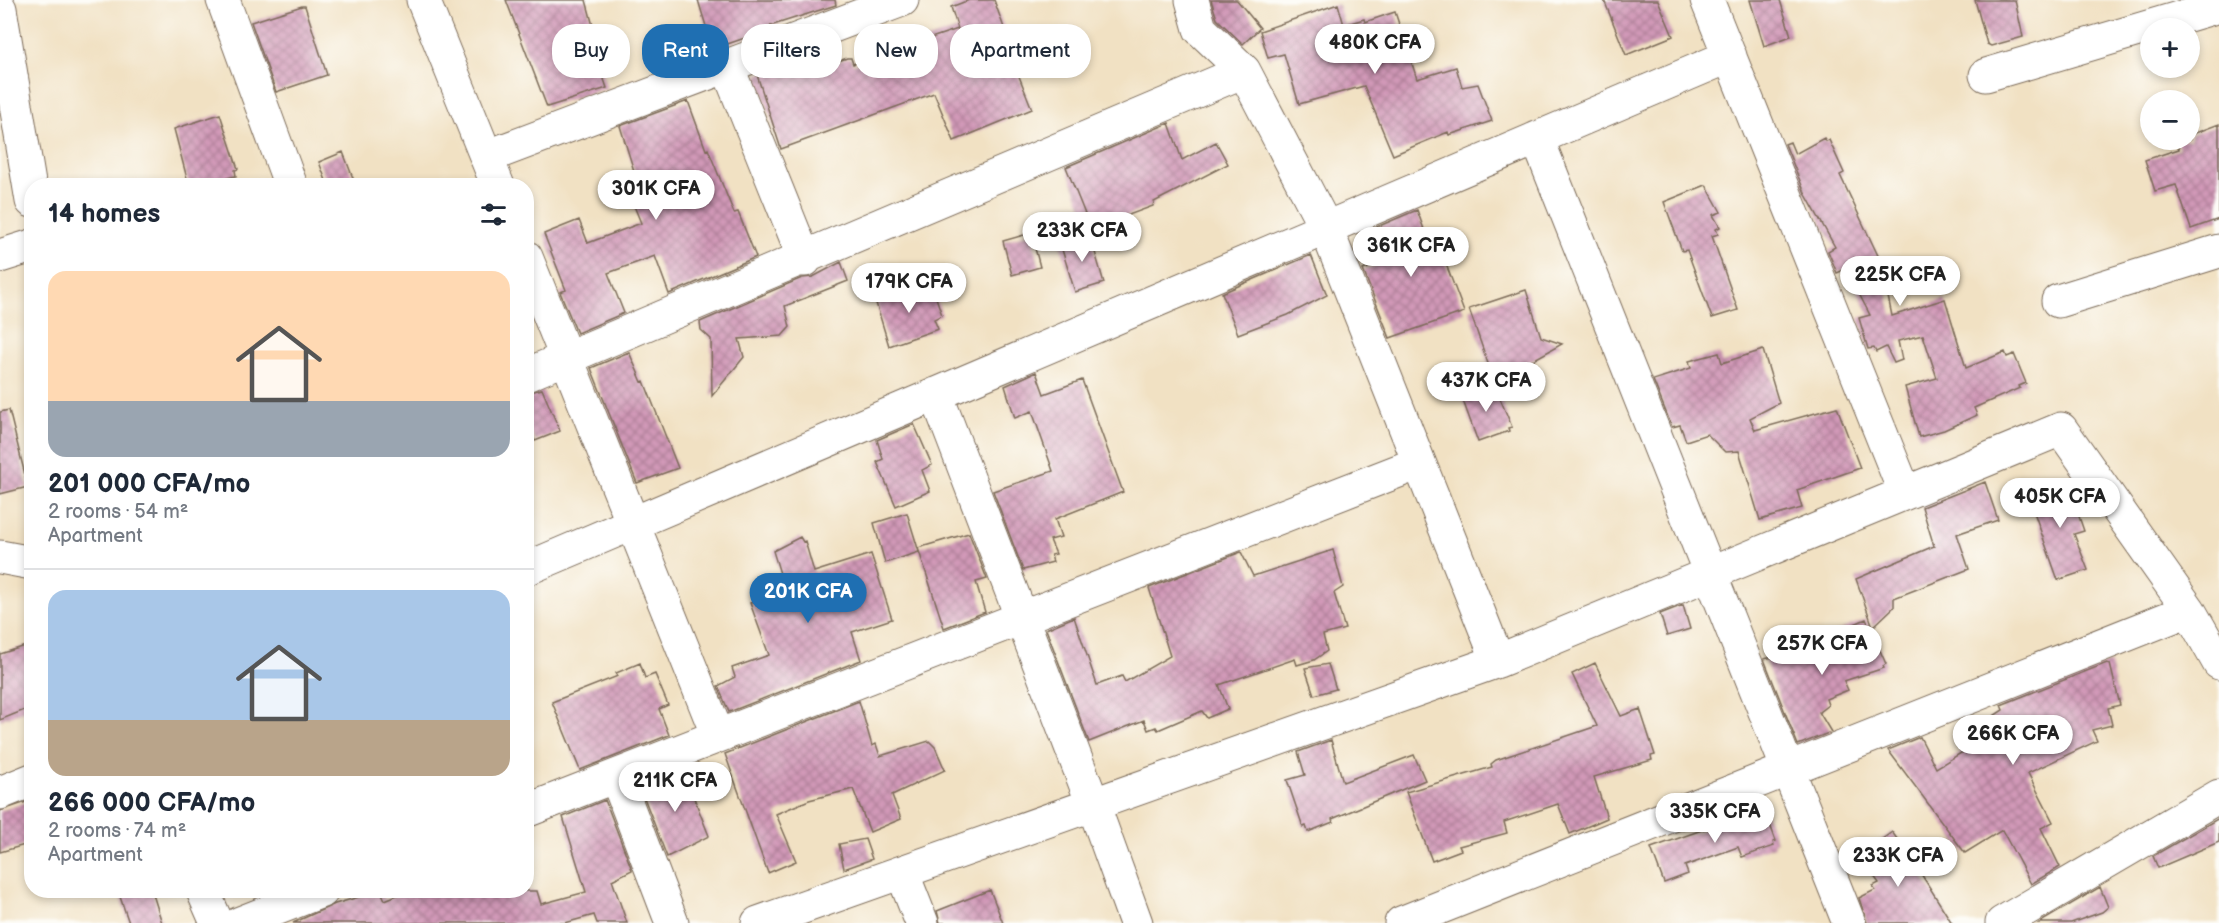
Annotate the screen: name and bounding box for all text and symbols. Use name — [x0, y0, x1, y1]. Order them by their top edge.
map controls — [2140, 18, 2200, 150]
button: + — [2140, 18, 2200, 78]
chip: Buy — [552, 24, 630, 78]
chip: Rent — [642, 24, 729, 78]
chip: Filters — [741, 24, 842, 78]
chip: New — [854, 24, 938, 78]
chip: Apartment — [950, 24, 1091, 78]
pin: 480K CFA — [1313, 24, 1437, 75]
text: 480K CFA — [1329, 31, 1421, 55]
button: − — [2140, 90, 2200, 150]
pin: 301K CFA — [594, 170, 718, 221]
text: 301K CFA — [612, 177, 700, 201]
icon: filters — [477, 198, 510, 231]
text: 14 homes — [48, 199, 160, 230]
pin: 233K CFA — [1020, 212, 1144, 263]
text: 233K CFA — [1036, 219, 1128, 243]
pin: 361K CFA — [1349, 227, 1473, 278]
text: 361K CFA — [1367, 234, 1455, 258]
pin: 225K CFA — [1838, 256, 1962, 307]
pin: 179K CFA — [847, 263, 971, 314]
text: 225K CFA — [1854, 263, 1946, 287]
text: 179K CFA — [865, 270, 953, 294]
icon: home — [225, 310, 333, 418]
pin: 437K CFA — [1424, 362, 1548, 413]
text: 437K CFA — [1441, 369, 1531, 393]
text: 201 000 CFA/mo — [48, 469, 250, 500]
pin: 405K CFA — [1998, 478, 2122, 529]
text: 405K CFA — [2014, 485, 2106, 509]
text: 2 rooms · 54 m² — [48, 500, 188, 524]
text: Apartment — [48, 524, 143, 548]
pin: 201K CFA — [746, 573, 870, 624]
text: 201K CFA — [764, 580, 852, 604]
pin: 257K CFA — [1760, 625, 1884, 676]
icon: home — [225, 629, 333, 737]
text: 257K CFA — [1777, 632, 1867, 656]
pin: 266K CFA — [1951, 715, 2075, 766]
text: 266K CFA — [1967, 722, 2059, 746]
pin: 211K CFA — [613, 762, 737, 813]
text: 211K CFA — [633, 769, 717, 793]
text: 266 000 CFA/mo — [48, 788, 255, 819]
pin: 335K CFA — [1653, 793, 1777, 844]
text: 335K CFA — [1669, 800, 1761, 824]
text: 2 rooms · 74 m² — [48, 819, 186, 843]
pin: 233K CFA — [1836, 837, 1960, 888]
text: Apartment — [48, 843, 143, 867]
text: 233K CFA — [1852, 844, 1944, 868]

